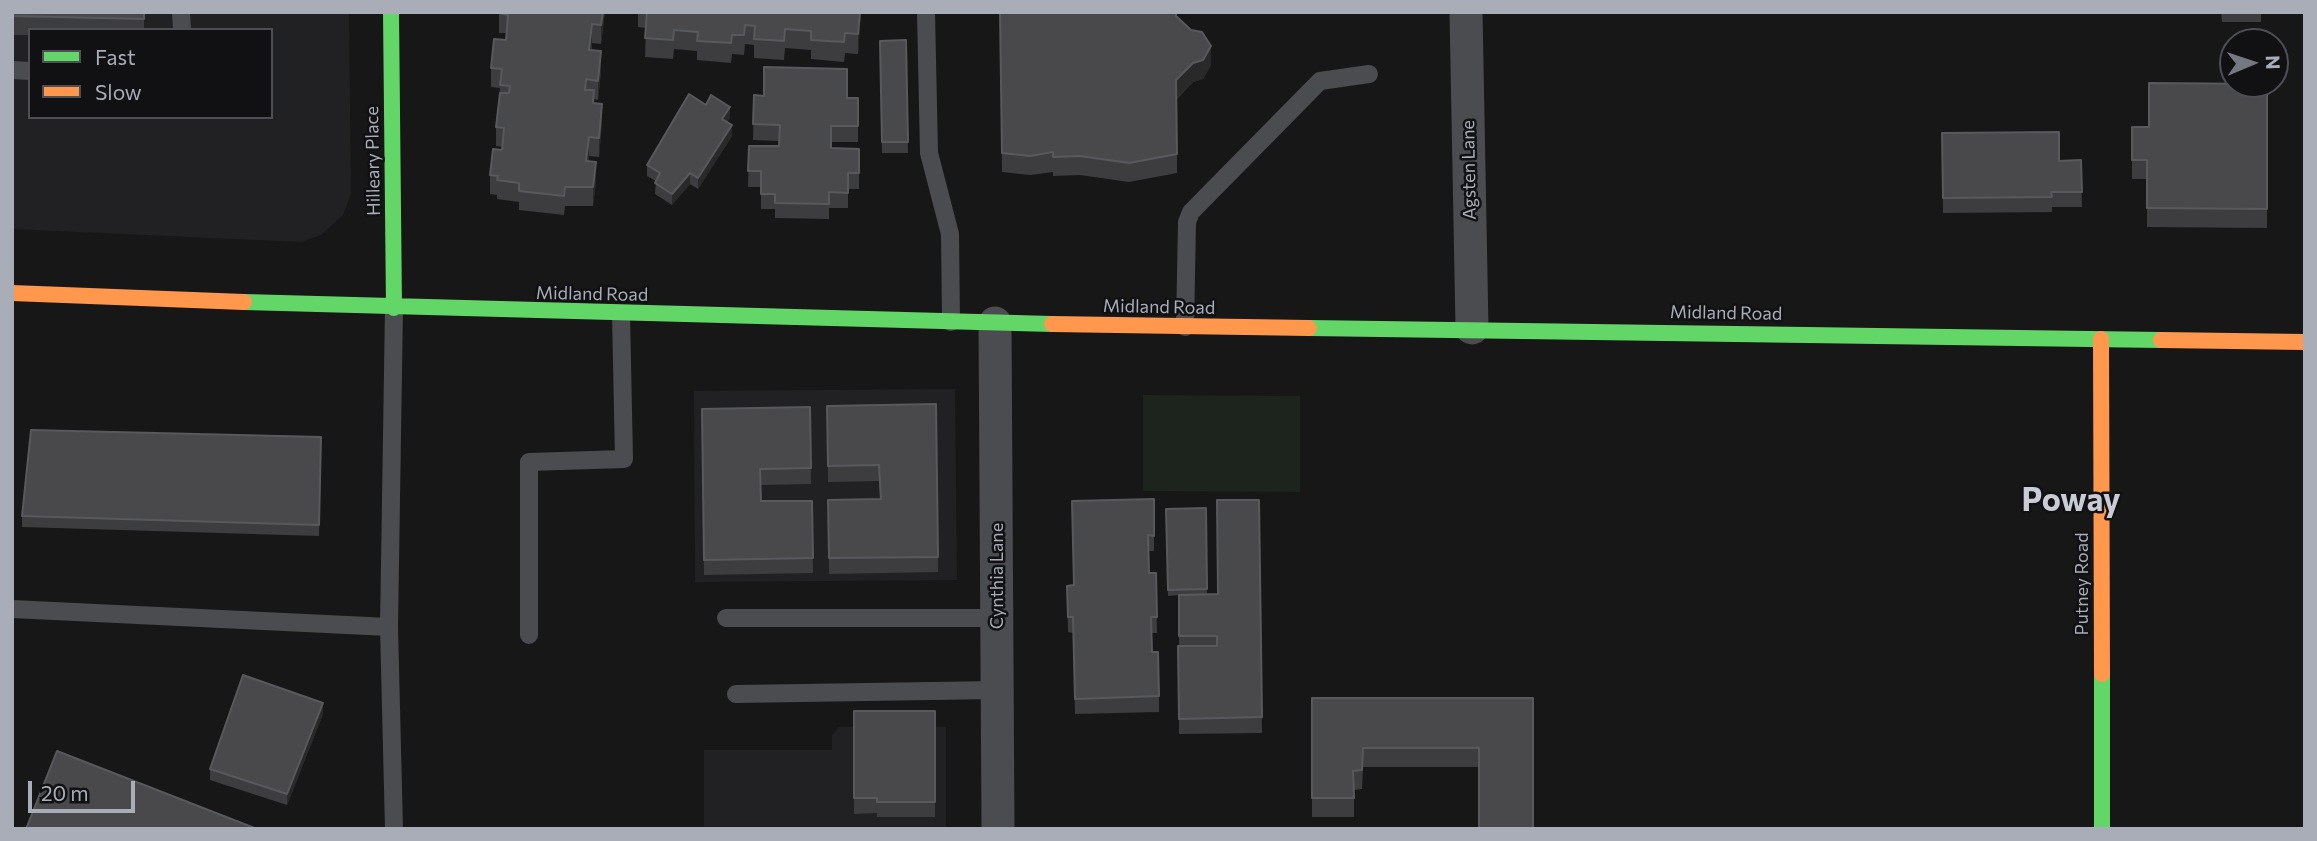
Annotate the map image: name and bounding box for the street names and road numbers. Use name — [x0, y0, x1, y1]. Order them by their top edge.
street label: Hilleary Place — [361, 106, 385, 216]
street label: Agsten Lane — [1457, 120, 1481, 220]
street label: Midland Road — [536, 282, 648, 306]
street label: Midland Road — [1103, 295, 1215, 319]
street label: Midland Road — [1670, 301, 1782, 325]
street label: Cynthia Lane — [986, 523, 1008, 629]
street label: Putney Road — [2071, 532, 2093, 636]

